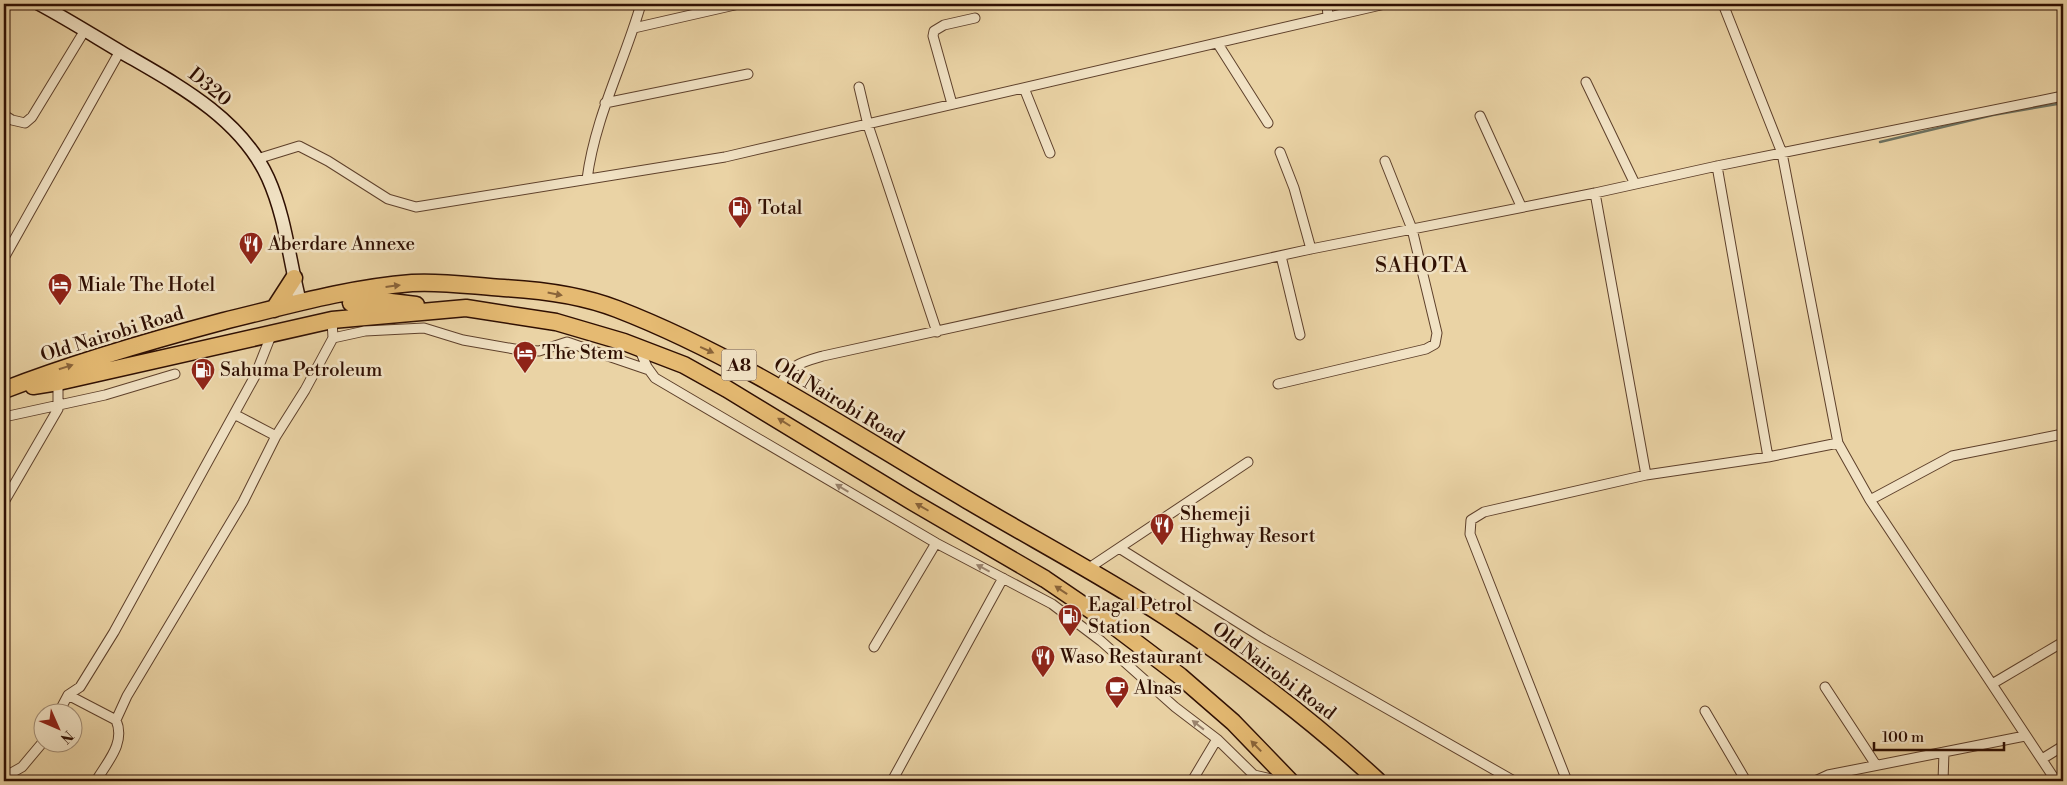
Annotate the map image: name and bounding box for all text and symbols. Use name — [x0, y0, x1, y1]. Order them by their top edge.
street label: D320 — [184, 62, 236, 112]
fuel station icon: Total — [727, 195, 753, 229]
place label: Total — [758, 196, 803, 220]
restaurant icon: Aberdare Annexe — [238, 231, 264, 265]
place label: Aberdare Annexe — [267, 232, 415, 256]
district label: SAHOTA — [1375, 253, 1469, 279]
hotel icon: Miale The Hotel — [47, 272, 73, 306]
place label: Miale The Hotel — [78, 273, 216, 297]
one-way arrow — [386, 282, 402, 290]
one-way arrow — [547, 290, 563, 298]
street label: Old Nairobi Road — [37, 301, 187, 367]
hotel icon: The Stem — [512, 340, 538, 374]
place label: The Stem — [542, 341, 624, 365]
one-way arrow — [700, 346, 714, 354]
road number: A8 — [722, 350, 756, 380]
street label: Old Nairobi Road — [769, 352, 909, 450]
fuel station icon: Sahuma Petroleum — [190, 357, 216, 391]
place label: Sahuma Petroleum — [220, 358, 383, 382]
one-way arrow — [59, 363, 74, 370]
one-way arrow — [777, 417, 790, 426]
one-way arrow — [835, 484, 848, 493]
place label: Shemeji Highway Resort — [1180, 502, 1316, 548]
one-way arrow — [915, 503, 928, 512]
restaurant icon: Shemeji Highway Resort — [1149, 512, 1175, 546]
one-way arrow — [976, 564, 991, 572]
one-way arrow — [1055, 585, 1068, 595]
place label: Eagal Petrol Station — [1088, 593, 1192, 639]
fuel station icon: Eagal Petrol Station — [1057, 603, 1083, 637]
street label: Old Nairobi Road — [1207, 617, 1341, 725]
restaurant icon: Waso Restaurant — [1030, 644, 1056, 678]
place label: Waso Restaurant — [1059, 645, 1203, 669]
cafe icon: Alnas — [1104, 675, 1130, 709]
place label: Alnas — [1133, 676, 1182, 700]
north arrow — [32, 702, 82, 752]
one-way arrow — [1192, 719, 1205, 730]
scale bar — [1874, 720, 2004, 752]
text: N — [56, 726, 77, 747]
text: 100 m — [1882, 728, 1924, 747]
one-way arrow — [1250, 740, 1262, 752]

